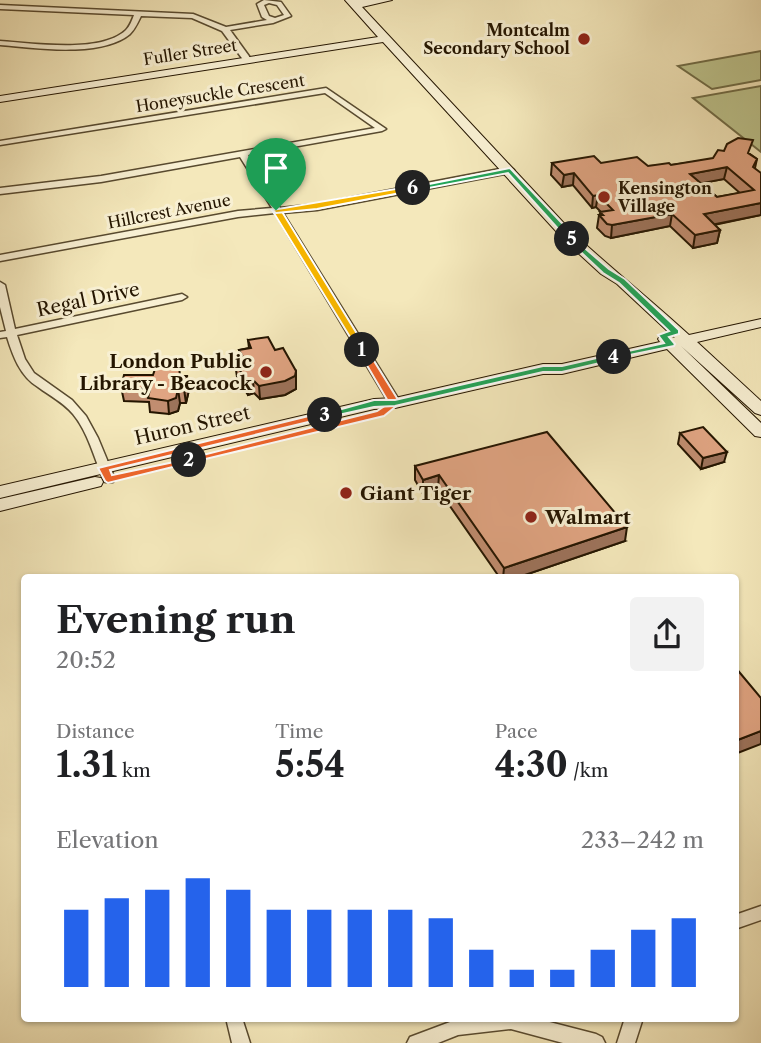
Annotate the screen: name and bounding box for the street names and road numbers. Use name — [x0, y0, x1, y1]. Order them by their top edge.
street label: Fuller Street — [142, 35, 239, 69]
street label: Honeysuckle Crescent — [134, 70, 306, 116]
street label: Hillcrest Avenue — [106, 189, 232, 233]
street label: Regal Drive — [35, 277, 142, 322]
street label: Huron Street — [132, 401, 252, 450]

